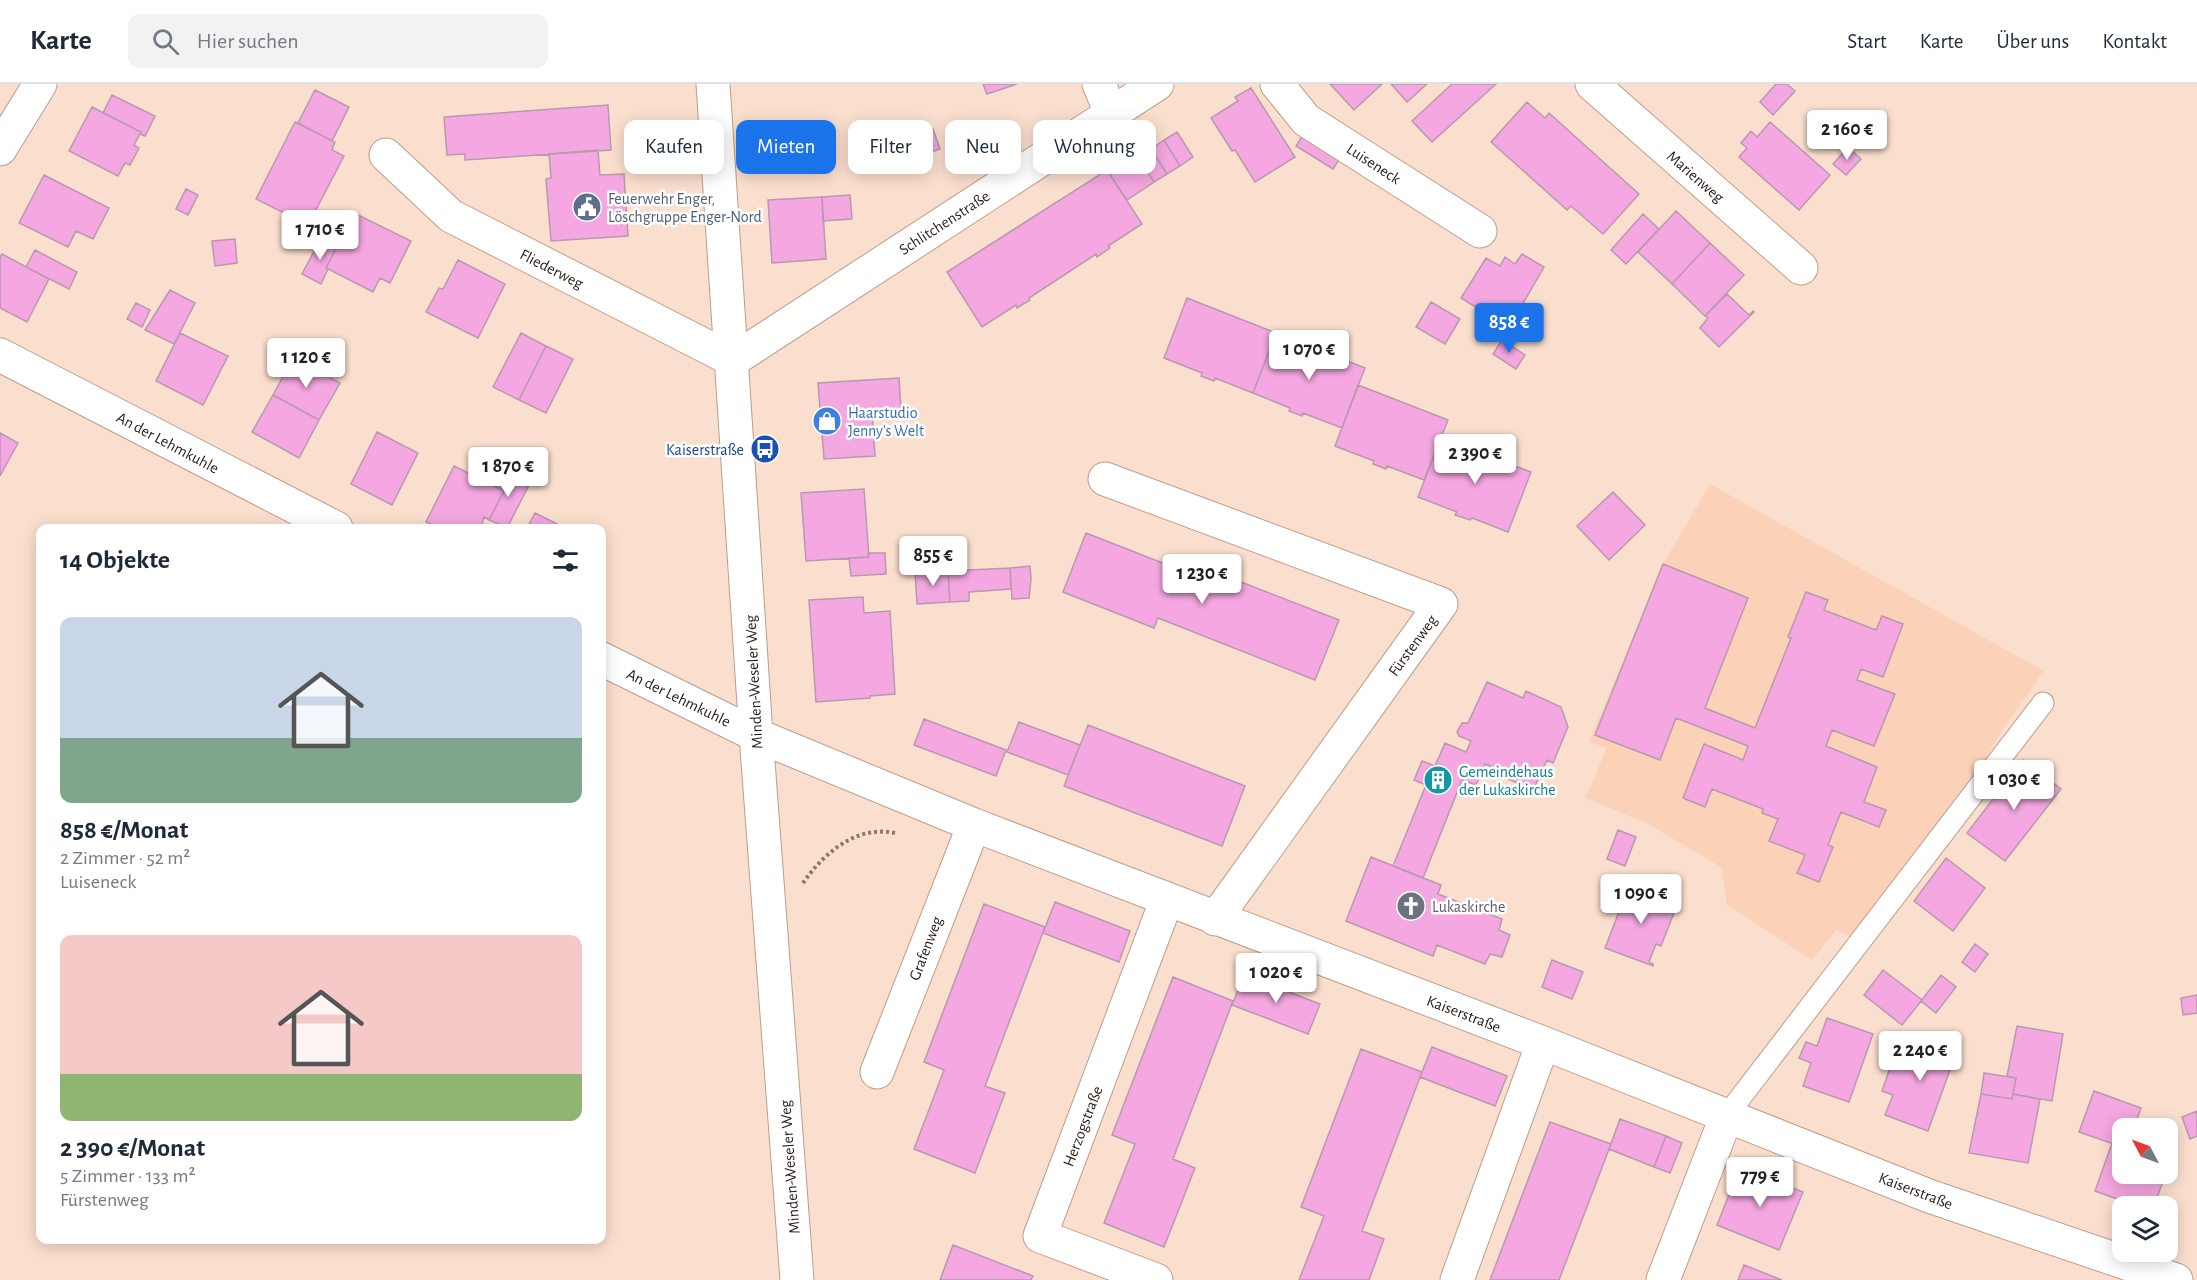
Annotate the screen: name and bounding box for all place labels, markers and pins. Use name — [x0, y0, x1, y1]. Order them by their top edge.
pin: 2 160 € — [1792, 110, 1902, 161]
public building icon: Feuerwehr Enger, Löschgruppe Enger-Nord — [571, 191, 603, 223]
place label: Feuerwehr Enger, Löschgruppe Enger-Nord — [608, 191, 762, 225]
pin: 1 710 € — [265, 210, 375, 261]
pin: 858 € — [1467, 303, 1551, 354]
pin: 1 070 € — [1254, 330, 1364, 381]
pin: 1 120 € — [251, 338, 361, 389]
shop icon: Haarstudio Jenny's Welt — [811, 405, 843, 437]
place label: Haarstudio Jenny's Welt — [848, 405, 924, 440]
bus stop icon: Kaiserstraße — [749, 433, 781, 465]
pin: 2 390 € — [1420, 434, 1530, 485]
place label: Kaiserstraße — [666, 442, 744, 458]
pin: 1 870 € — [453, 447, 563, 498]
pin: 855 € — [891, 536, 975, 587]
pin: 1 230 € — [1147, 554, 1257, 605]
pin: 1 030 € — [1959, 760, 2069, 811]
building icon: Gemeindehaus der Lukaskirche — [1422, 764, 1454, 796]
place label: Gemeindehaus der Lukaskirche — [1459, 764, 1556, 798]
pin: 1 090 € — [1586, 874, 1696, 925]
church icon: Lukaskirche — [1395, 890, 1427, 922]
place label: Lukaskirche — [1432, 899, 1505, 915]
pin: 1 020 € — [1221, 953, 1331, 1004]
pin: 2 240 € — [1865, 1031, 1975, 1082]
pin: 779 € — [1718, 1157, 1802, 1208]

